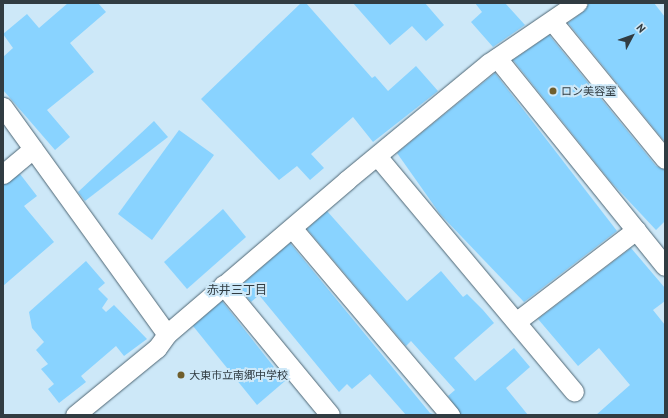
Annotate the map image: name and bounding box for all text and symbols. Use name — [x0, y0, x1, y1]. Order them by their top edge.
north arrow — [612, 16, 652, 56]
text: N — [633, 21, 649, 35]
place label: ロン美容室 — [561, 84, 616, 98]
marker: ロン美容室 — [548, 86, 558, 96]
district label: 赤井三丁目 — [207, 283, 267, 297]
place label: 大東市立南郷中学校 — [189, 368, 288, 382]
marker: 大東市立南郷中学校 — [176, 370, 186, 380]

